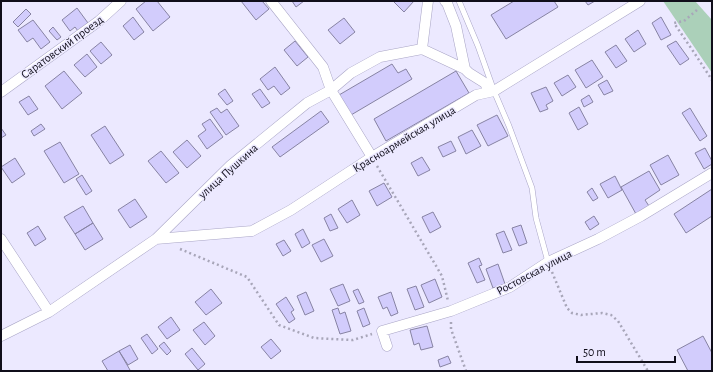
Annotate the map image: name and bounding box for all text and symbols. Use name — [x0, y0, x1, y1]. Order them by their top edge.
street label: Саратовский проезд — [19, 13, 105, 81]
street label: Красноармейская улица — [351, 103, 458, 175]
street label: улица Пушкина — [195, 141, 261, 202]
street label: Ростовская улица — [494, 247, 575, 298]
scale bar — [577, 338, 675, 364]
text: 50 m — [583, 346, 606, 358]

